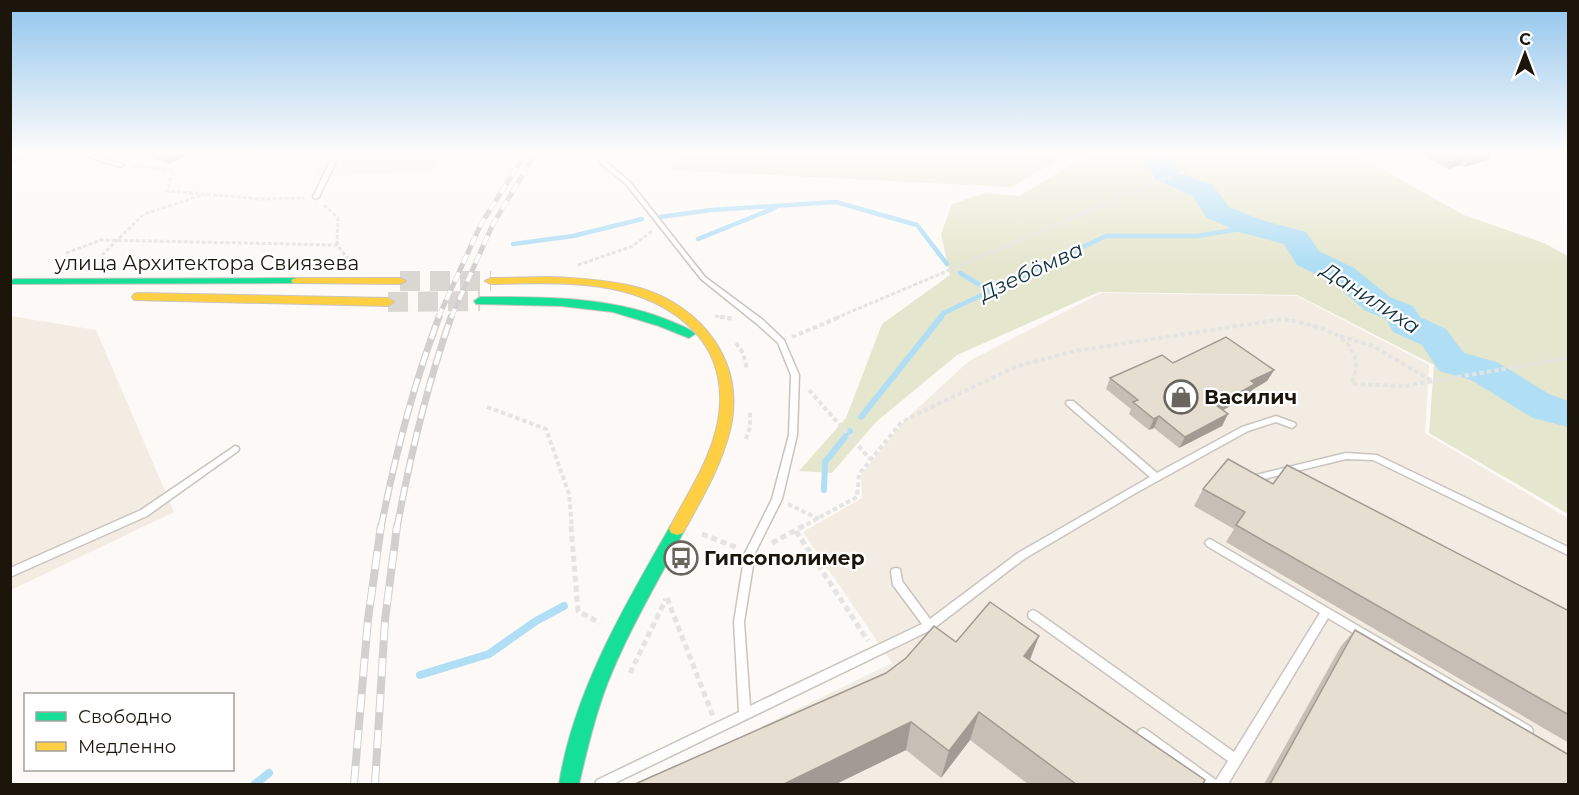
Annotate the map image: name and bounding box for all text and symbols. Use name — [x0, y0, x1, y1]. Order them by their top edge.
north arrow — [1495, 24, 1555, 84]
text: С — [1519, 30, 1531, 49]
water label: Дзебӧмва — [973, 236, 1087, 307]
street label: улица Архитектора Свиязева — [54, 251, 359, 275]
water label: Данилиха — [1315, 256, 1425, 339]
shop icon: Василич — [1163, 379, 1199, 415]
place label: Василич — [1204, 385, 1297, 409]
bus stop icon: Гипсополимер — [663, 540, 699, 576]
place label: Гипсополимер — [704, 546, 865, 570]
legend — [24, 693, 234, 771]
text: Свободно — [78, 706, 172, 728]
text: Медленно — [78, 736, 176, 758]

